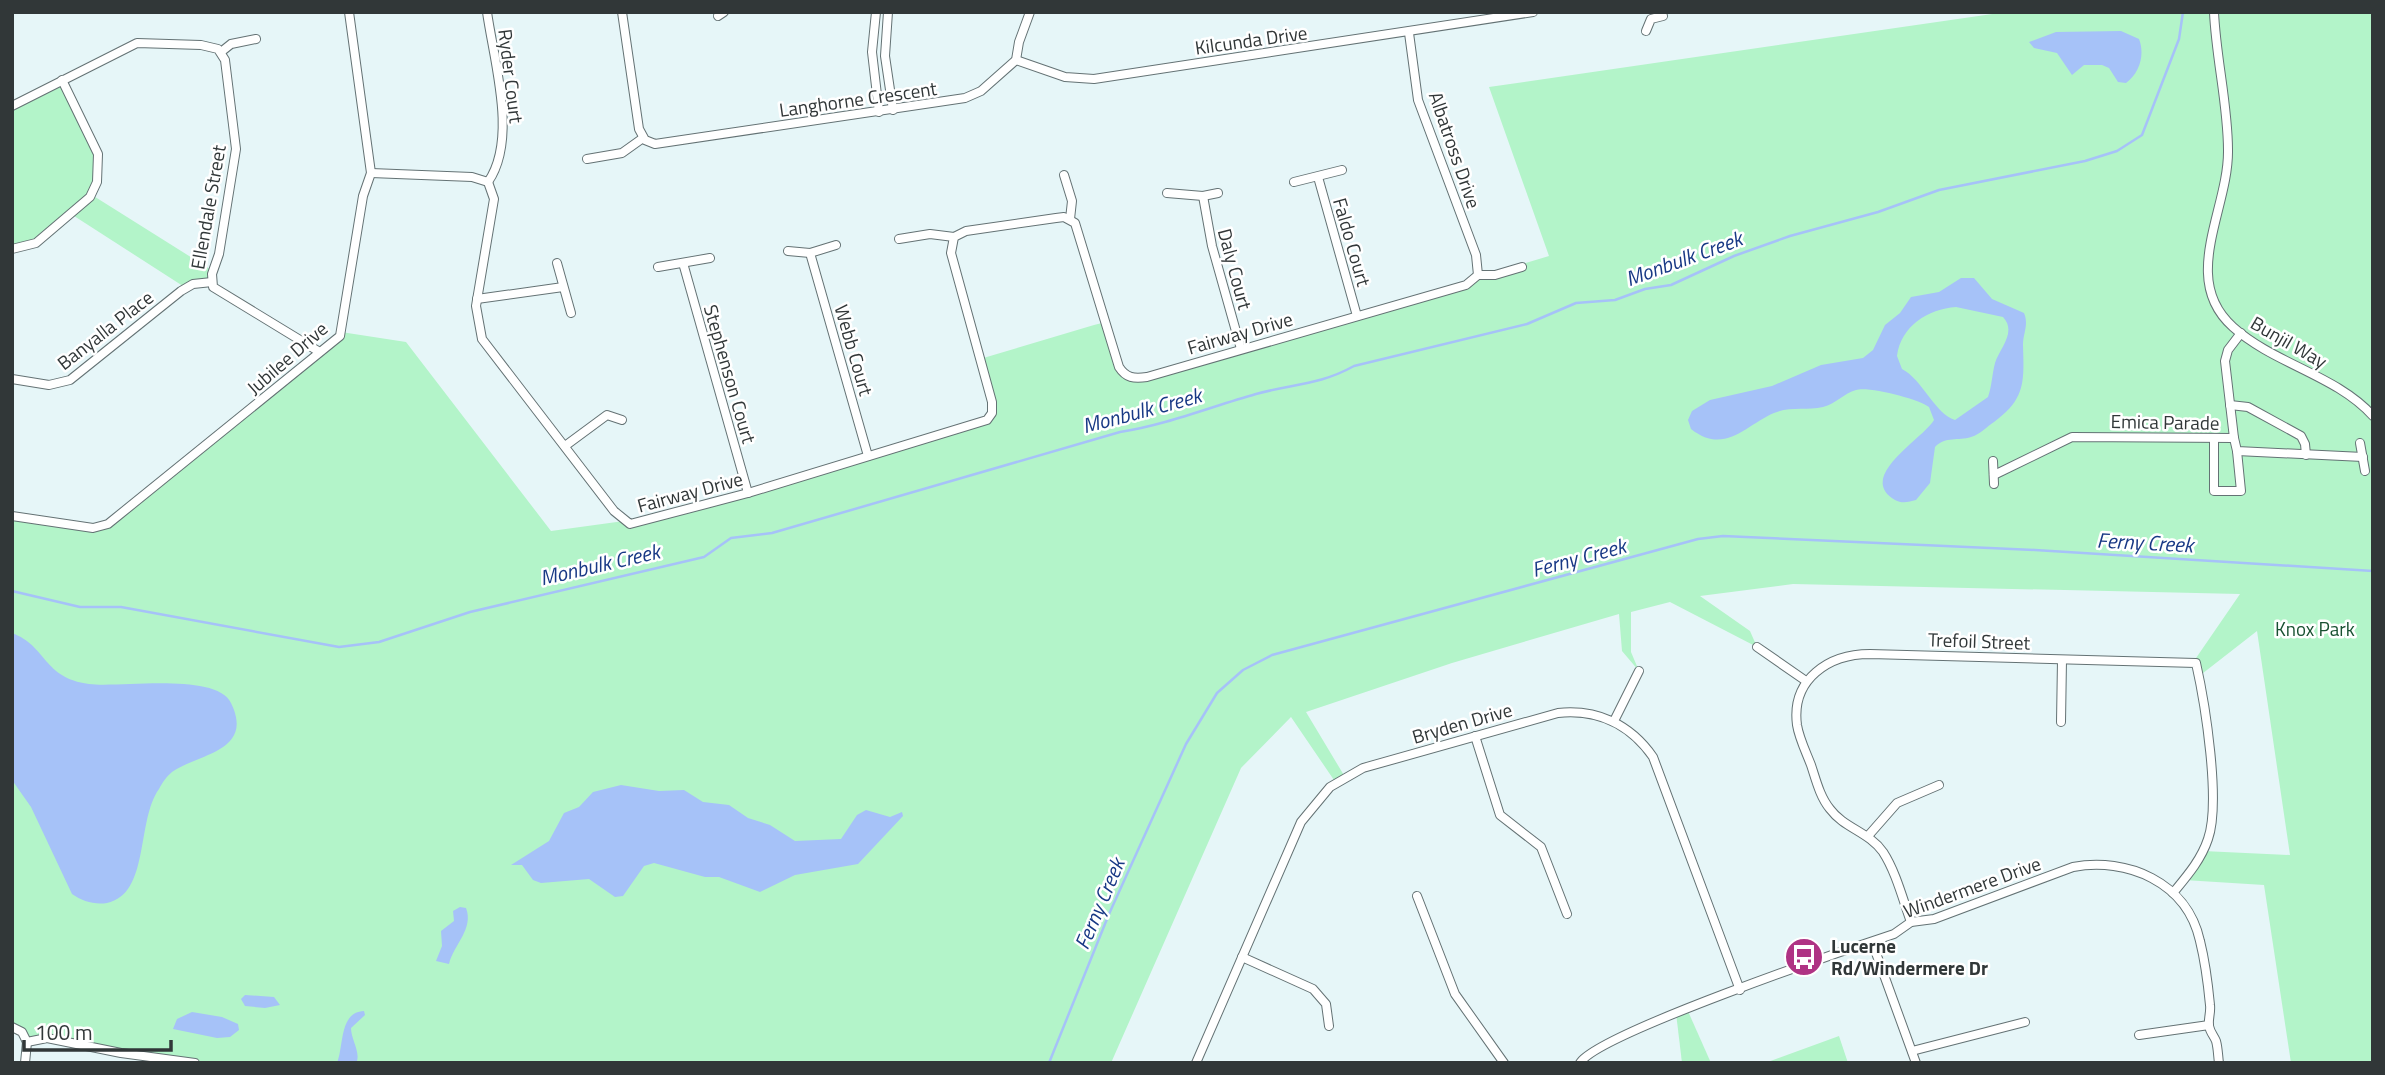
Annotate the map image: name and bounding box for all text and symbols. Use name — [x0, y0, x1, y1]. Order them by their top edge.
street label: Kilcunda Drive — [1193, 17, 1309, 62]
street label: Ryder Court — [491, 27, 532, 125]
street label: Langhorne Crescent — [777, 73, 939, 124]
street label: Albatross Drive — [1422, 88, 1489, 212]
street label: Ellendale Street — [182, 142, 233, 271]
street label: Faldo Court — [1326, 194, 1379, 290]
water label: Monbulk Creek — [1621, 221, 1749, 294]
street label: Daly Court — [1211, 225, 1260, 313]
street label: Banyalla Place — [50, 283, 159, 377]
street label: Stephenson Court — [697, 301, 764, 447]
street label: Webb Court — [828, 301, 881, 399]
street label: Fairway Drive — [1184, 304, 1296, 361]
street label: Bunjil Way — [2246, 308, 2333, 375]
street label: Jubilee Drive — [240, 314, 334, 401]
water label: Monbulk Creek — [1079, 378, 1207, 441]
street label: Emica Parade — [2110, 406, 2220, 437]
street label: Fairway Drive — [634, 463, 746, 520]
water label: Ferny Creek — [2096, 524, 2197, 561]
water label: Ferny Creek — [1528, 528, 1632, 585]
water label: Monbulk Creek — [537, 534, 665, 593]
park label: Knox Park — [2275, 614, 2355, 643]
street label: Trefoil Street — [1927, 624, 2031, 657]
street label: Bryden Drive — [1408, 694, 1515, 751]
street label: Windermere Drive — [1899, 848, 2045, 925]
water label: Ferny Creek — [1066, 851, 1134, 954]
place label: Lucerne Rd/Windermere Dr — [1831, 931, 1988, 982]
bus stop icon: Lucerne Rd/Windermere Dr — [1783, 936, 1825, 978]
scale bar — [24, 1009, 172, 1052]
text: 100 m — [35, 1016, 92, 1048]

